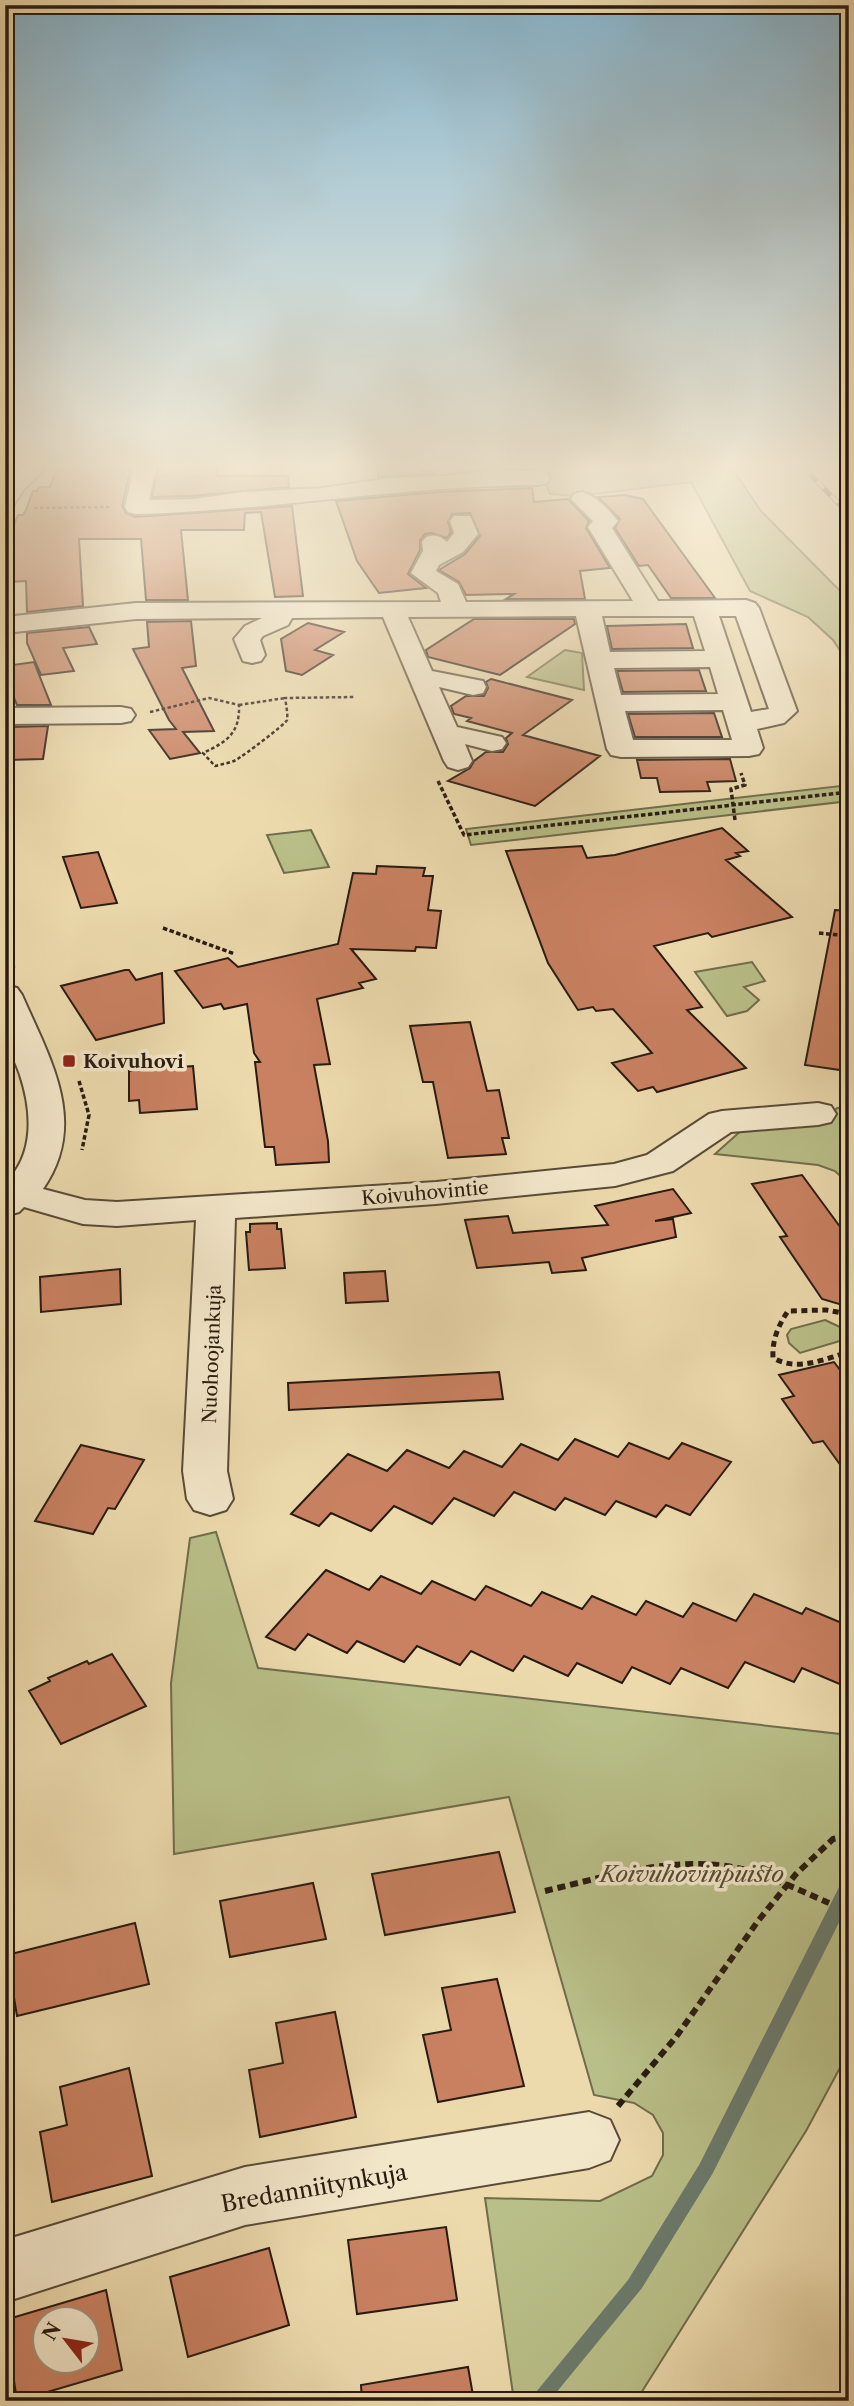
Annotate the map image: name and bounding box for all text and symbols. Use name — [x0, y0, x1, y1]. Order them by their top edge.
place label: Koivuhovi — [83, 1050, 184, 1073]
marker: Koivuhovi — [61, 1053, 77, 1069]
street label: Koivuhovintie — [361, 1176, 489, 1210]
street label: Nuohoojankuja — [198, 1284, 226, 1424]
park label: Koivuhovinpuisto — [598, 1860, 784, 1888]
street label: Bredanniitynkuja — [219, 2158, 410, 2218]
north arrow — [32, 2304, 102, 2374]
text: N — [38, 2319, 66, 2345]

